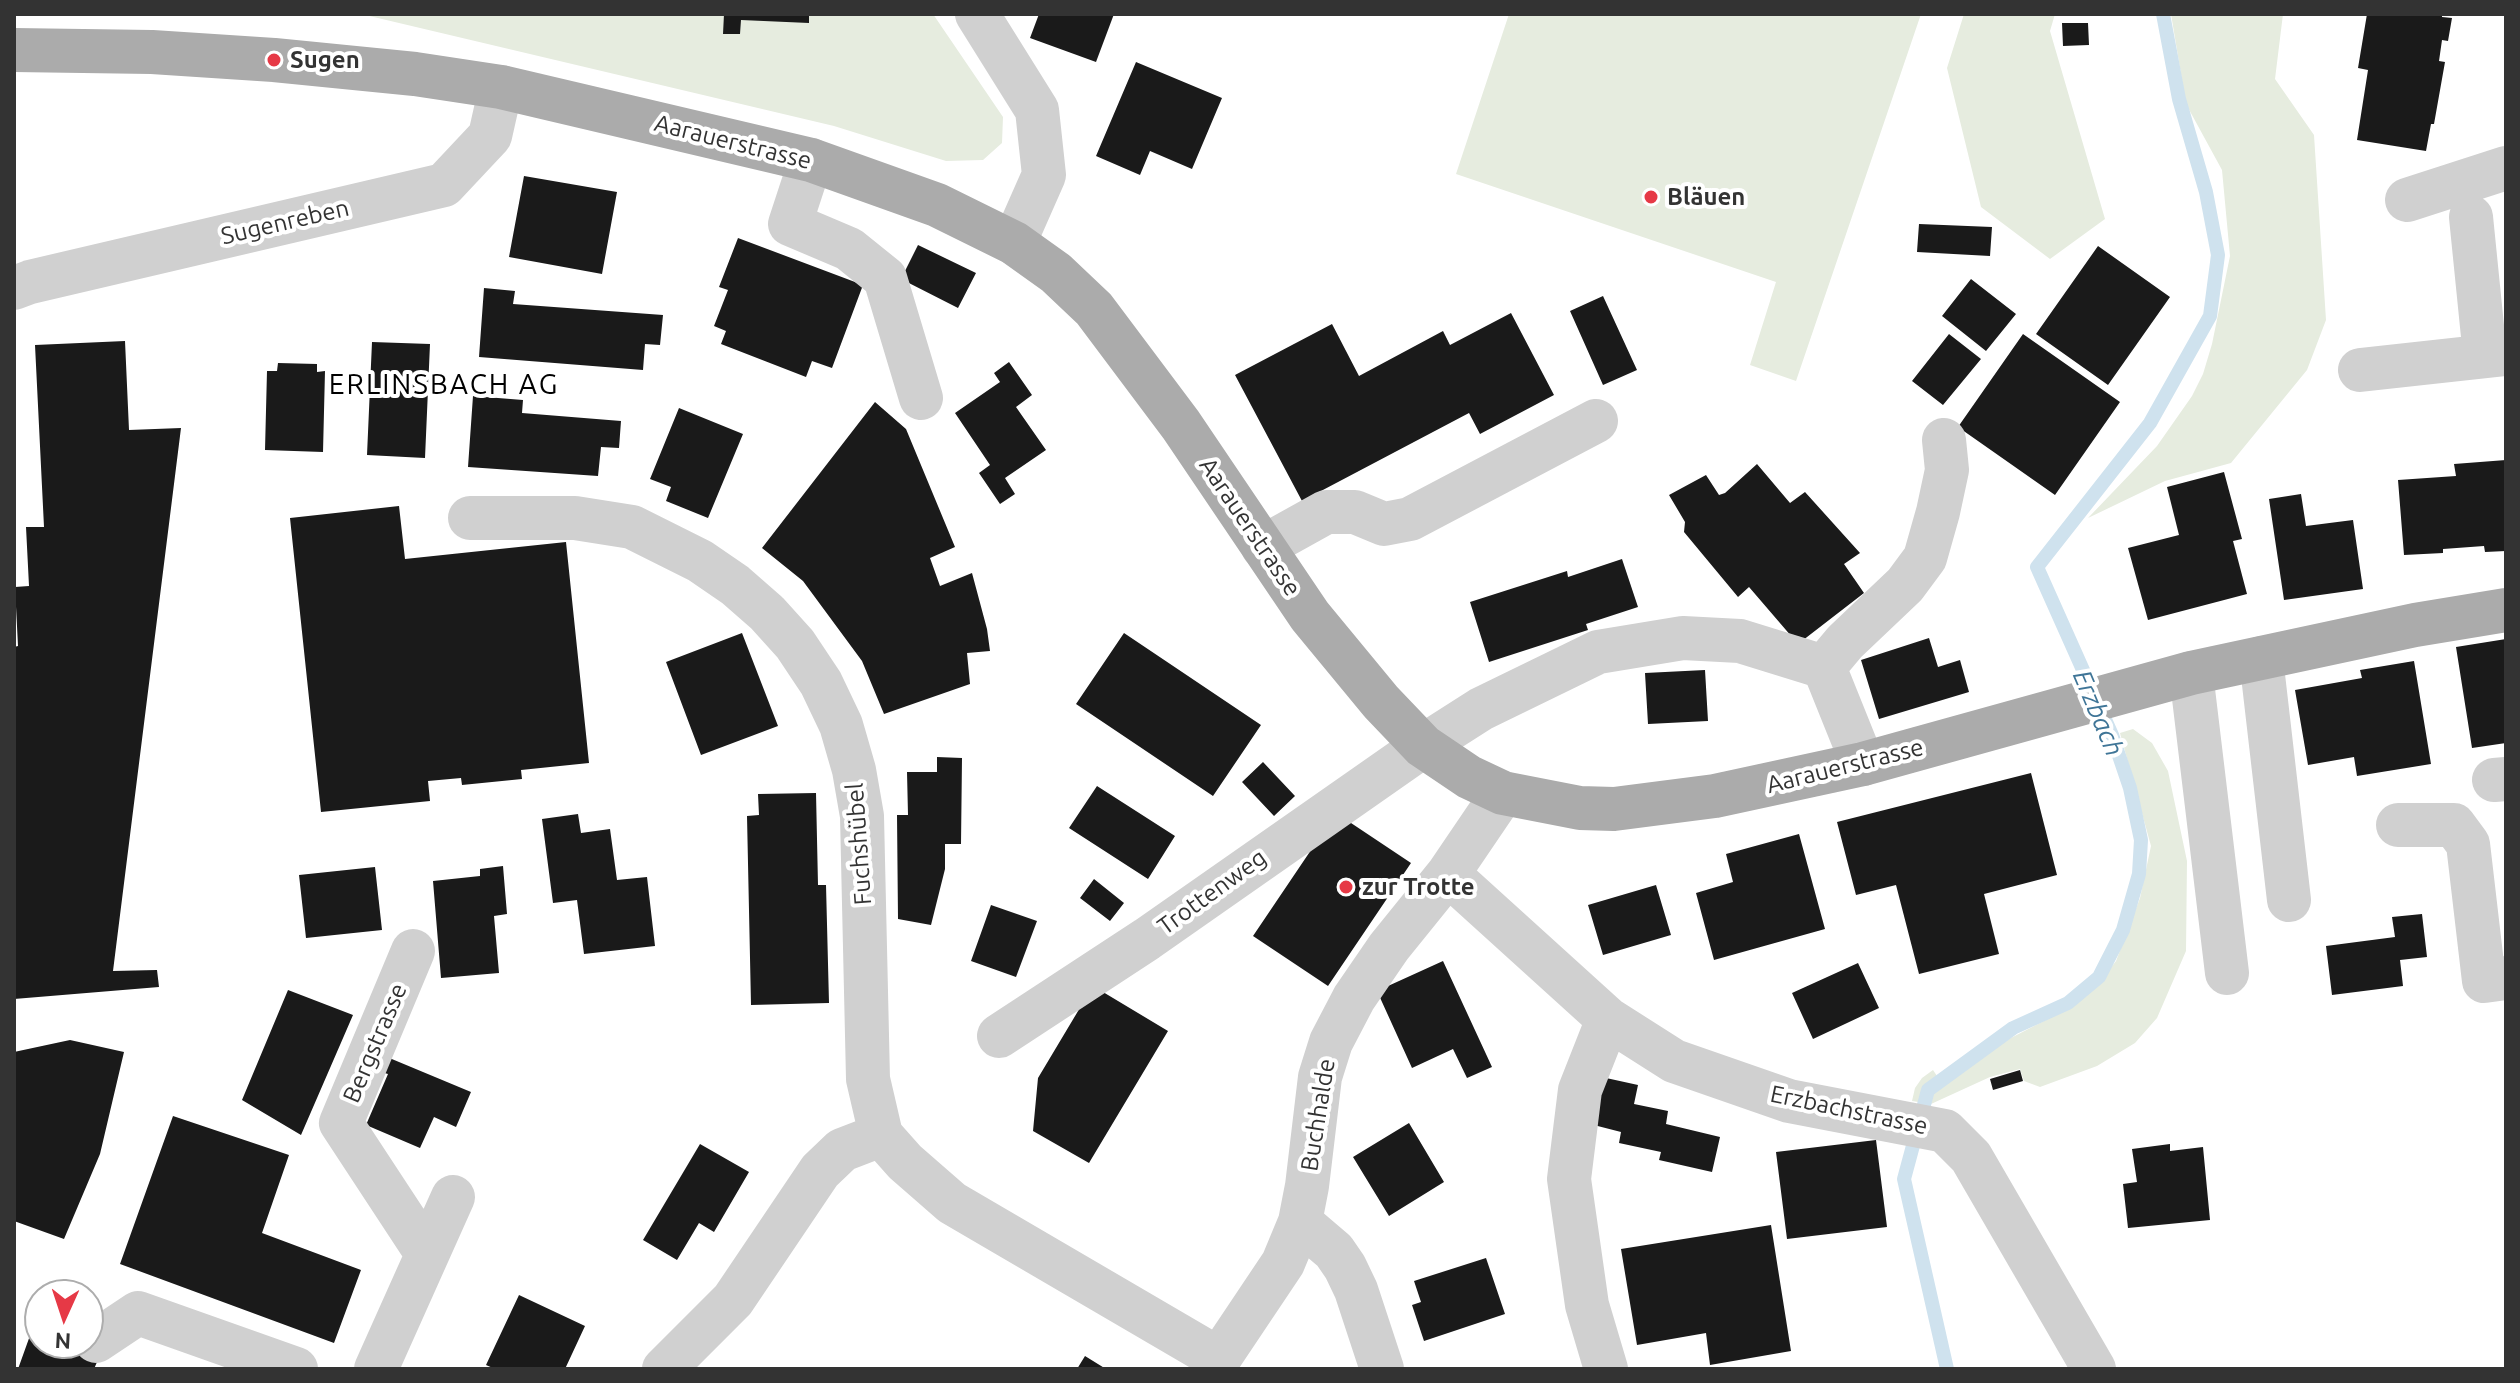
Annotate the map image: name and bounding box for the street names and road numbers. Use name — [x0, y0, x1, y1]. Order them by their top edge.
street label: Aarauerstrasse — [652, 109, 814, 175]
street label: Sugenreben — [218, 193, 352, 251]
street label: Aarauerstrasse — [1193, 452, 1307, 602]
street label: Aarauerstrasse — [1764, 733, 1926, 799]
street label: Fuchshübel — [840, 782, 878, 906]
street label: Trottenweg — [1152, 843, 1272, 941]
street label: Bergstrasse — [337, 979, 413, 1107]
street label: Buchhalde — [1295, 1057, 1341, 1173]
street label: Erzbachstrasse — [1768, 1079, 1930, 1141]

